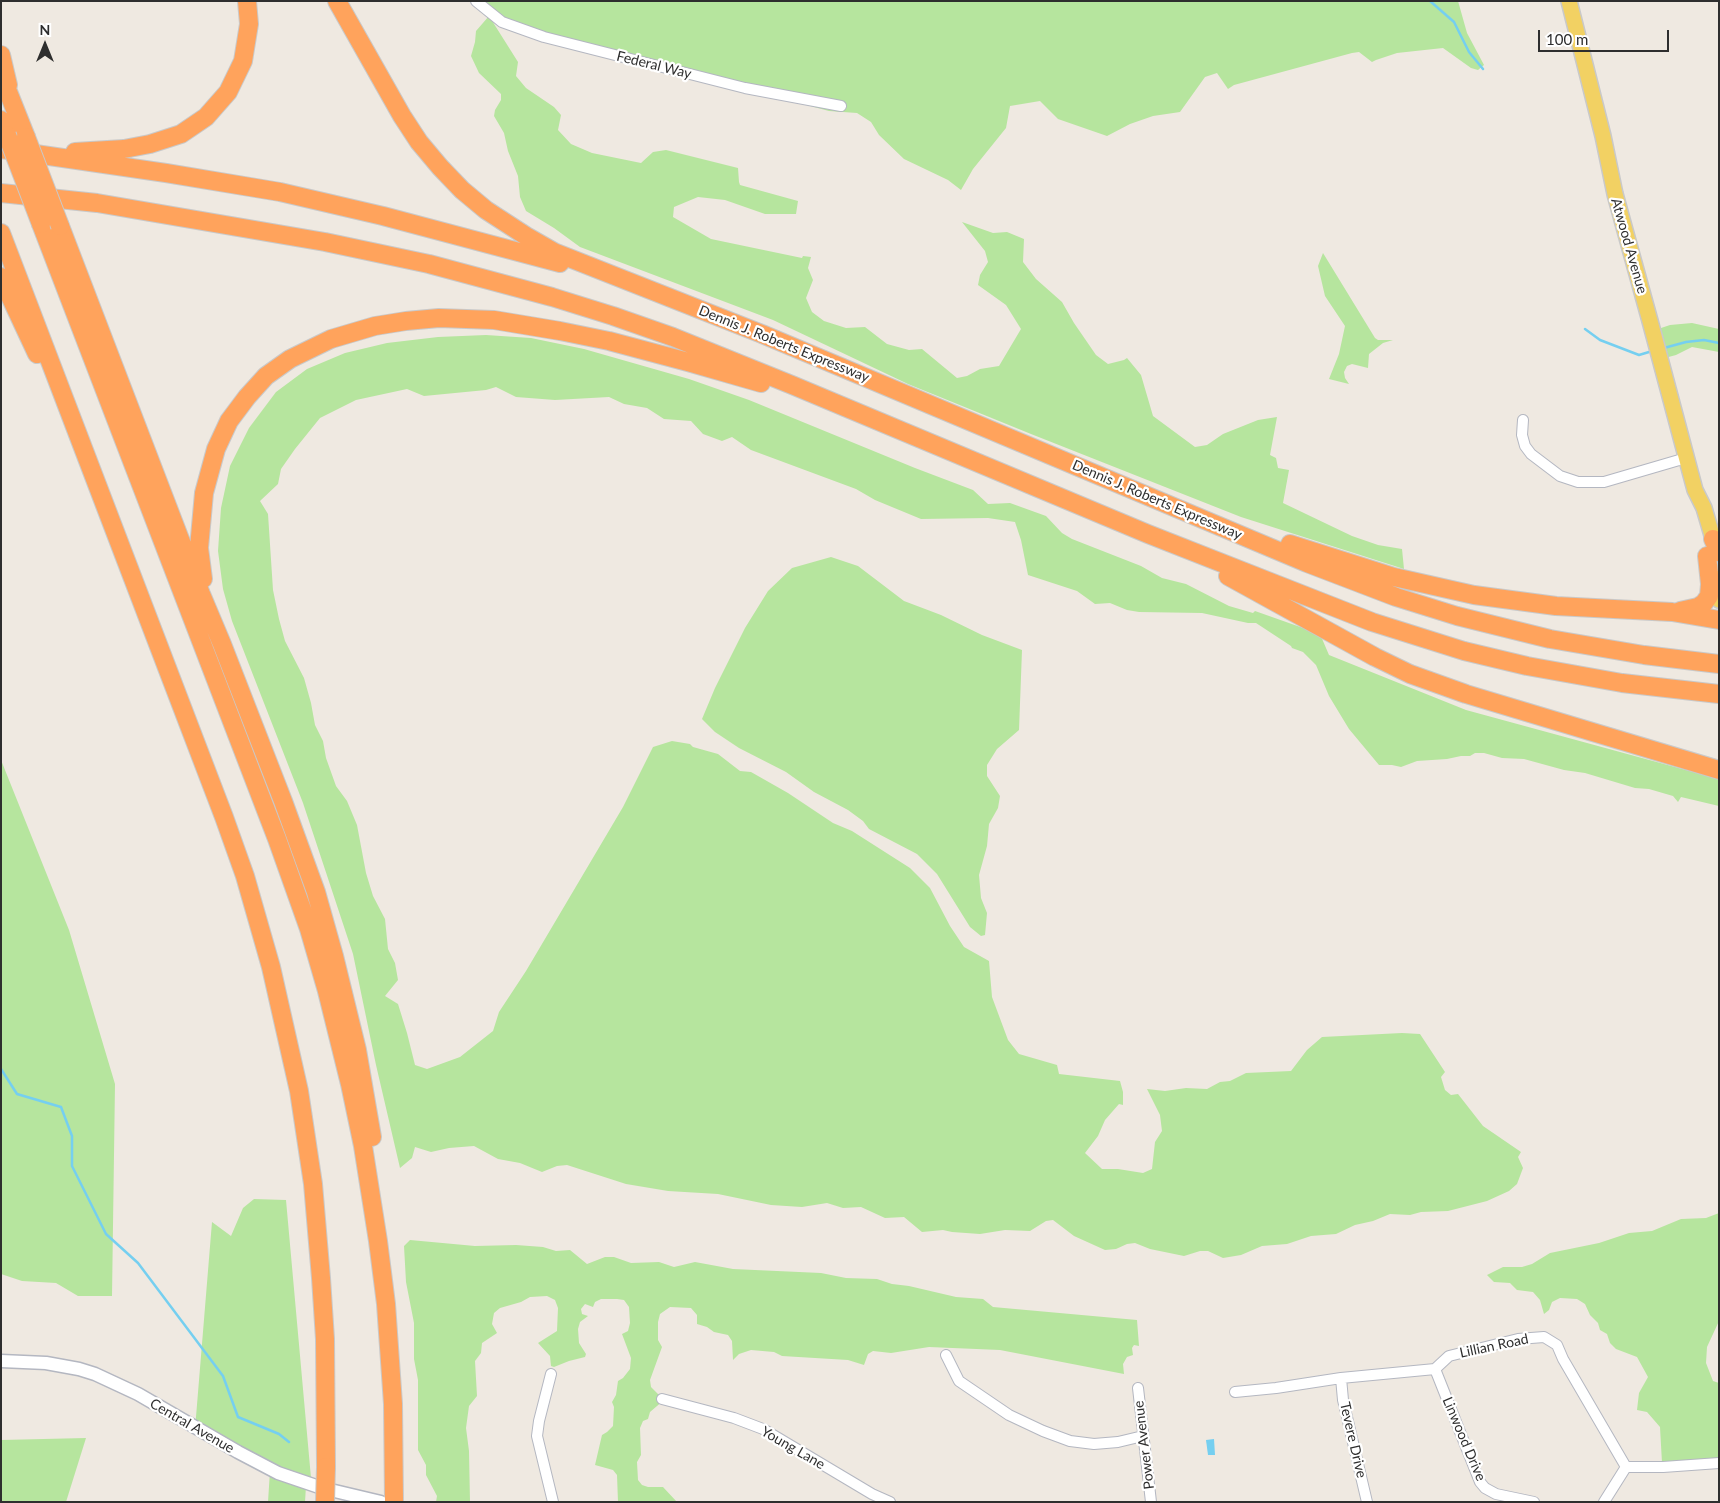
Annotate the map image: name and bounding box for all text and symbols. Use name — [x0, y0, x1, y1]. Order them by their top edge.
north arrow — [20, 20, 70, 70]
scale bar — [1540, 20, 1671, 52]
text: N — [40, 21, 50, 38]
text: 100 m — [1546, 30, 1588, 48]
street label: Federal Way — [615, 48, 693, 82]
street label: Atwood Avenue — [1607, 196, 1651, 296]
street label: Dennis J. Roberts Expressway — [696, 302, 872, 386]
street label: Dennis J. Roberts Expressway — [1070, 457, 1244, 543]
street label: Lillian Road — [1458, 1331, 1530, 1361]
street label: Linwood Drive — [1439, 1394, 1489, 1484]
street label: Central Avenue — [147, 1395, 237, 1457]
street label: Power Avenue — [1130, 1400, 1158, 1490]
street label: Tevere Drive — [1336, 1400, 1370, 1480]
street label: Young Lane — [758, 1423, 828, 1473]

